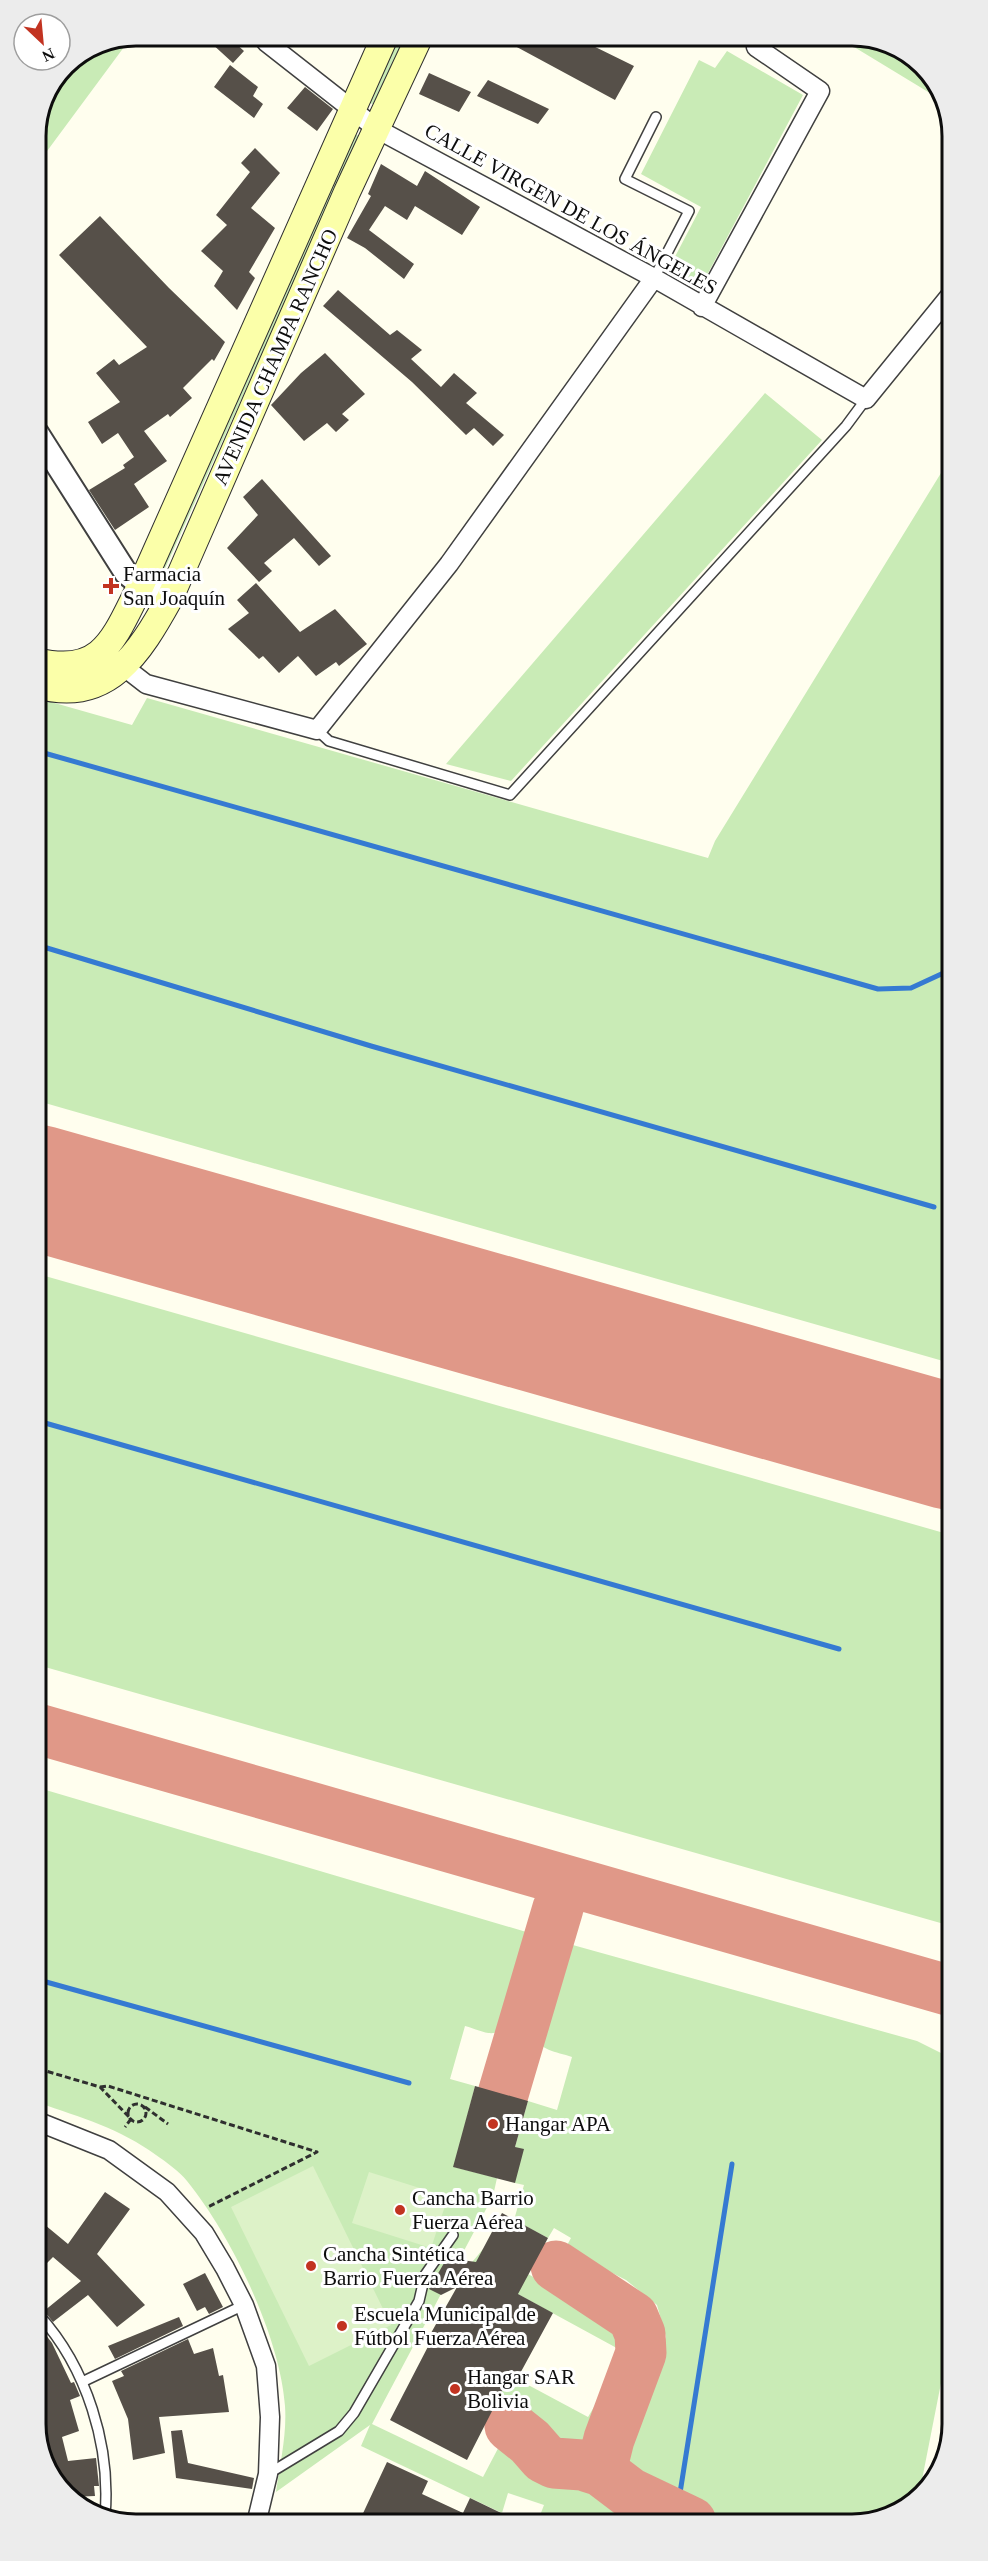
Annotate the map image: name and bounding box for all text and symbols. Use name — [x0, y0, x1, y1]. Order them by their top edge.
north arrow — [12, 12, 72, 72]
text: N — [39, 45, 57, 65]
street label: CALLE VIRGEN DE LOS ÁNGELES — [420, 118, 722, 300]
street label: AVENIDA CHAMPA RANCHO — [208, 225, 342, 489]
place label: Farmacia San Joaquín — [123, 562, 226, 610]
marker: Farmacia San Joaquín — [104, 579, 118, 593]
place label: Hangar APA — [505, 2112, 612, 2136]
marker: Hangar APA — [486, 2117, 500, 2131]
place label: Cancha Barrio Fuerza Aérea — [412, 2186, 534, 2234]
marker: Cancha Barrio Fuerza Aérea — [393, 2203, 407, 2217]
place label: Cancha Sintética Barrio Fuerza Aérea — [323, 2242, 494, 2290]
marker: Cancha Sintética Barrio Fuerza Aérea — [304, 2259, 318, 2273]
place label: Escuela Municipal de Fútbol Fuerza Aérea — [354, 2302, 536, 2350]
marker: Escuela Municipal de Fútbol Fuerza Aérea — [335, 2319, 349, 2333]
place label: Hangar SAR Bolivia — [467, 2365, 575, 2413]
marker: Hangar SAR Bolivia — [448, 2382, 462, 2396]

